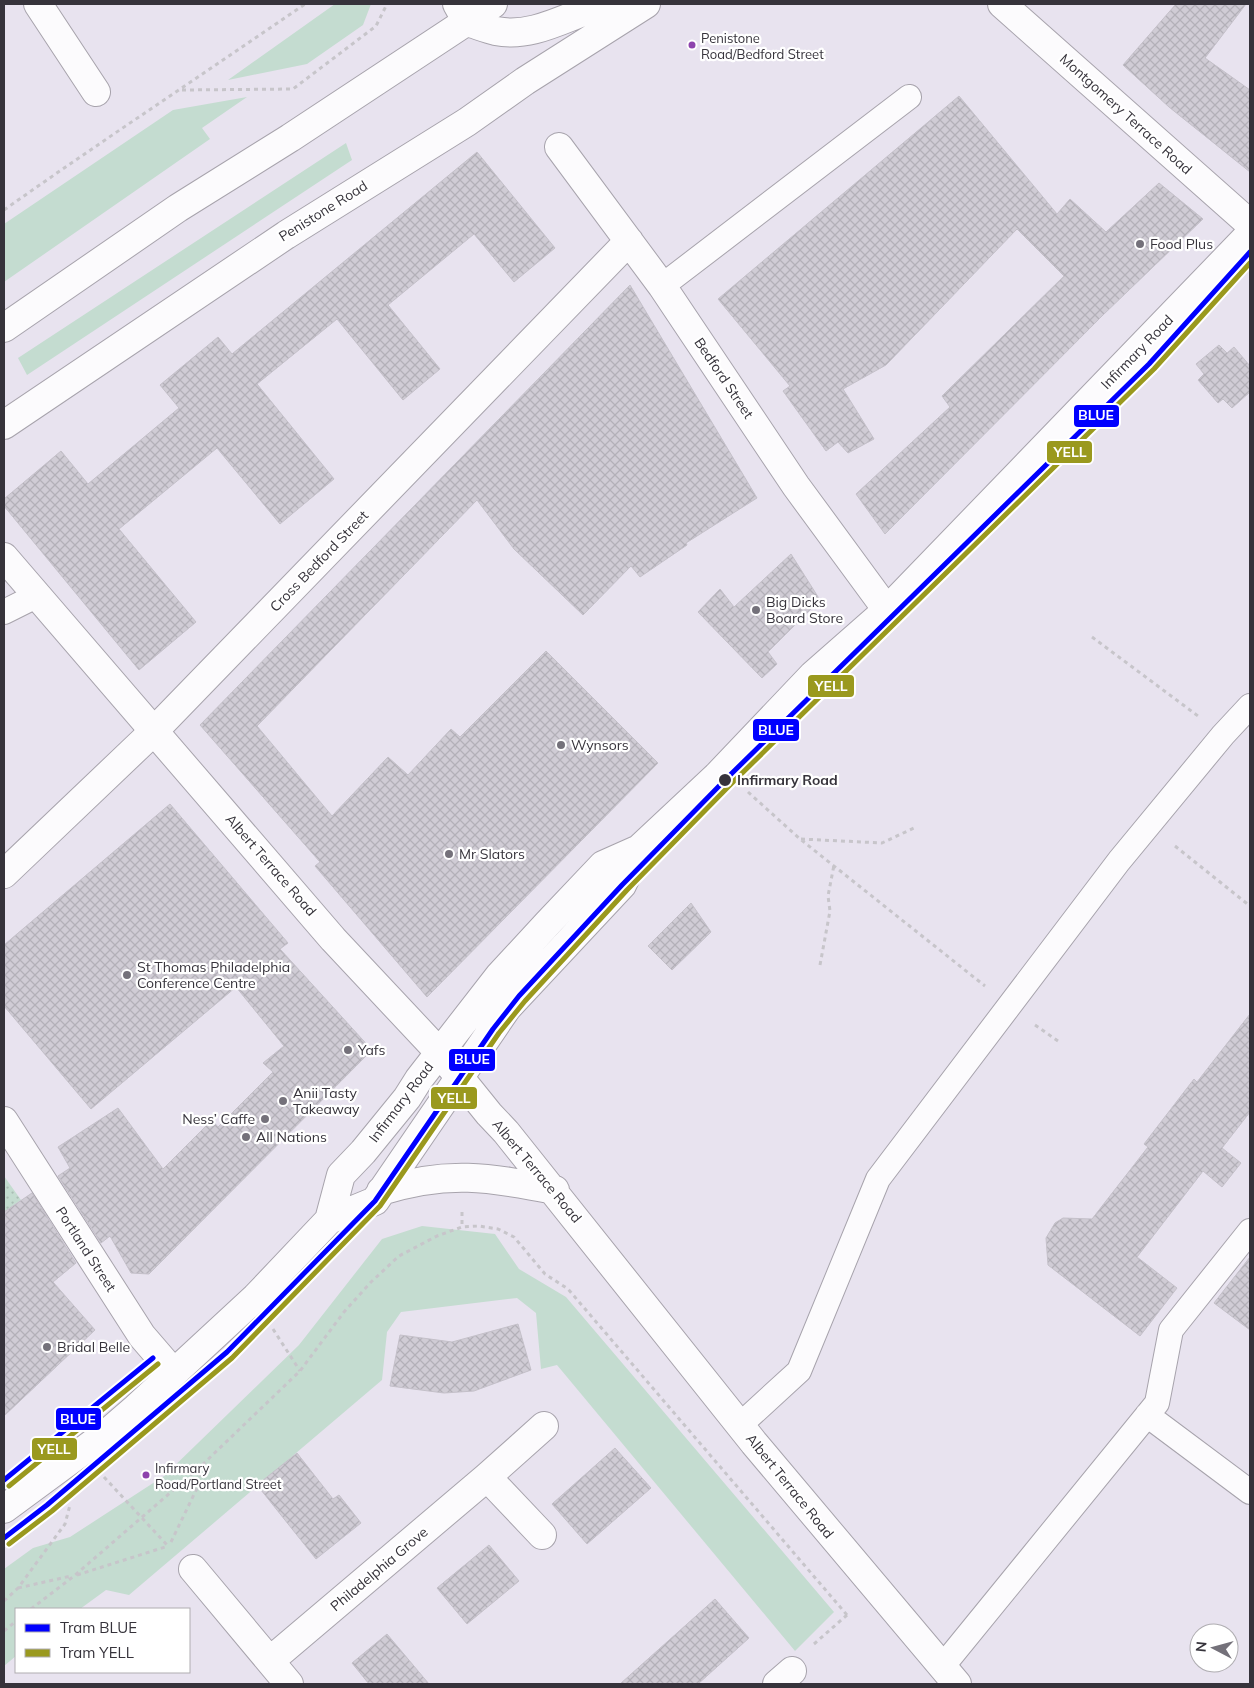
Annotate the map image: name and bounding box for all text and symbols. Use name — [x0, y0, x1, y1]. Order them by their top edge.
place label: Penistone Road/Bedford Street — [701, 30, 824, 62]
marker: Penistone Road/Bedford Street — [687, 40, 697, 50]
street label: Montgomery Terrace Road — [1056, 50, 1196, 178]
street label: Penistone Road — [275, 176, 371, 246]
place label: Food Plus — [1150, 235, 1213, 253]
marker: Food Plus — [1134, 238, 1146, 250]
street label: Infirmary Road — [1097, 311, 1177, 393]
street label: Bedford Street — [690, 334, 758, 422]
line badge: BLUE — [1073, 404, 1120, 428]
text: BLUE — [1078, 406, 1114, 424]
line badge: YELL — [1046, 440, 1093, 464]
text: YELL — [1052, 443, 1087, 461]
street label: Cross Bedford Street — [266, 507, 372, 615]
place label: Big Dicks Board Store — [766, 593, 843, 627]
marker: Big Dicks Board Store — [750, 604, 762, 616]
line badge: YELL — [807, 674, 855, 698]
text: YELL — [813, 677, 848, 695]
line badge: BLUE — [752, 718, 800, 742]
text: BLUE — [758, 721, 794, 739]
place label: Wynsors — [571, 736, 629, 754]
marker: Wynsors — [555, 739, 567, 751]
place label: Infirmary Road — [737, 771, 838, 789]
marker: Infirmary Road — [717, 772, 733, 788]
street label: Albert Terrace Road — [222, 810, 320, 920]
place label: Mr Slators — [459, 845, 525, 863]
marker: Mr Slators — [443, 848, 455, 860]
place label: St Thomas Philadelphia Conference Centre — [137, 958, 290, 992]
marker: St Thomas Philadelphia Conference Centre — [121, 969, 133, 981]
place label: Yafs — [357, 1041, 385, 1059]
marker: Yafs — [342, 1044, 354, 1056]
line badge: BLUE — [448, 1048, 496, 1072]
text: BLUE — [454, 1050, 490, 1068]
street label: Infirmary Road — [365, 1058, 437, 1146]
place label: Anii Tasty Takeaway — [293, 1084, 360, 1118]
line badge: YELL — [430, 1086, 478, 1110]
text: YELL — [436, 1089, 471, 1107]
marker: Anii Tasty Takeaway — [277, 1095, 289, 1107]
place label: Ness’ Caffe — [182, 1110, 255, 1128]
marker: Ness’ Caffe — [259, 1113, 271, 1125]
street label: Albert Terrace Road — [488, 1116, 586, 1226]
place label: All Nations — [256, 1128, 327, 1146]
marker: All Nations — [240, 1131, 252, 1143]
street label: Portland Street — [52, 1203, 120, 1295]
place label: Bridal Belle — [57, 1338, 130, 1356]
marker: Bridal Belle — [41, 1341, 53, 1353]
line badge: BLUE — [55, 1407, 102, 1431]
text: BLUE — [60, 1410, 96, 1428]
street label: Albert Terrace Road — [742, 1430, 838, 1542]
line badge: YELL — [31, 1437, 78, 1461]
text: YELL — [36, 1440, 71, 1458]
place label: Infirmary Road/Portland Street — [155, 1460, 282, 1492]
marker: Infirmary Road/Portland Street — [141, 1470, 151, 1480]
street label: Philadelphia Grove — [327, 1523, 431, 1615]
legend — [15, 1608, 190, 1673]
text: Tram BLUE — [60, 1618, 137, 1637]
north arrow — [1189, 1623, 1239, 1673]
text: N — [1192, 1640, 1211, 1653]
text: Tram YELL — [60, 1643, 134, 1662]

